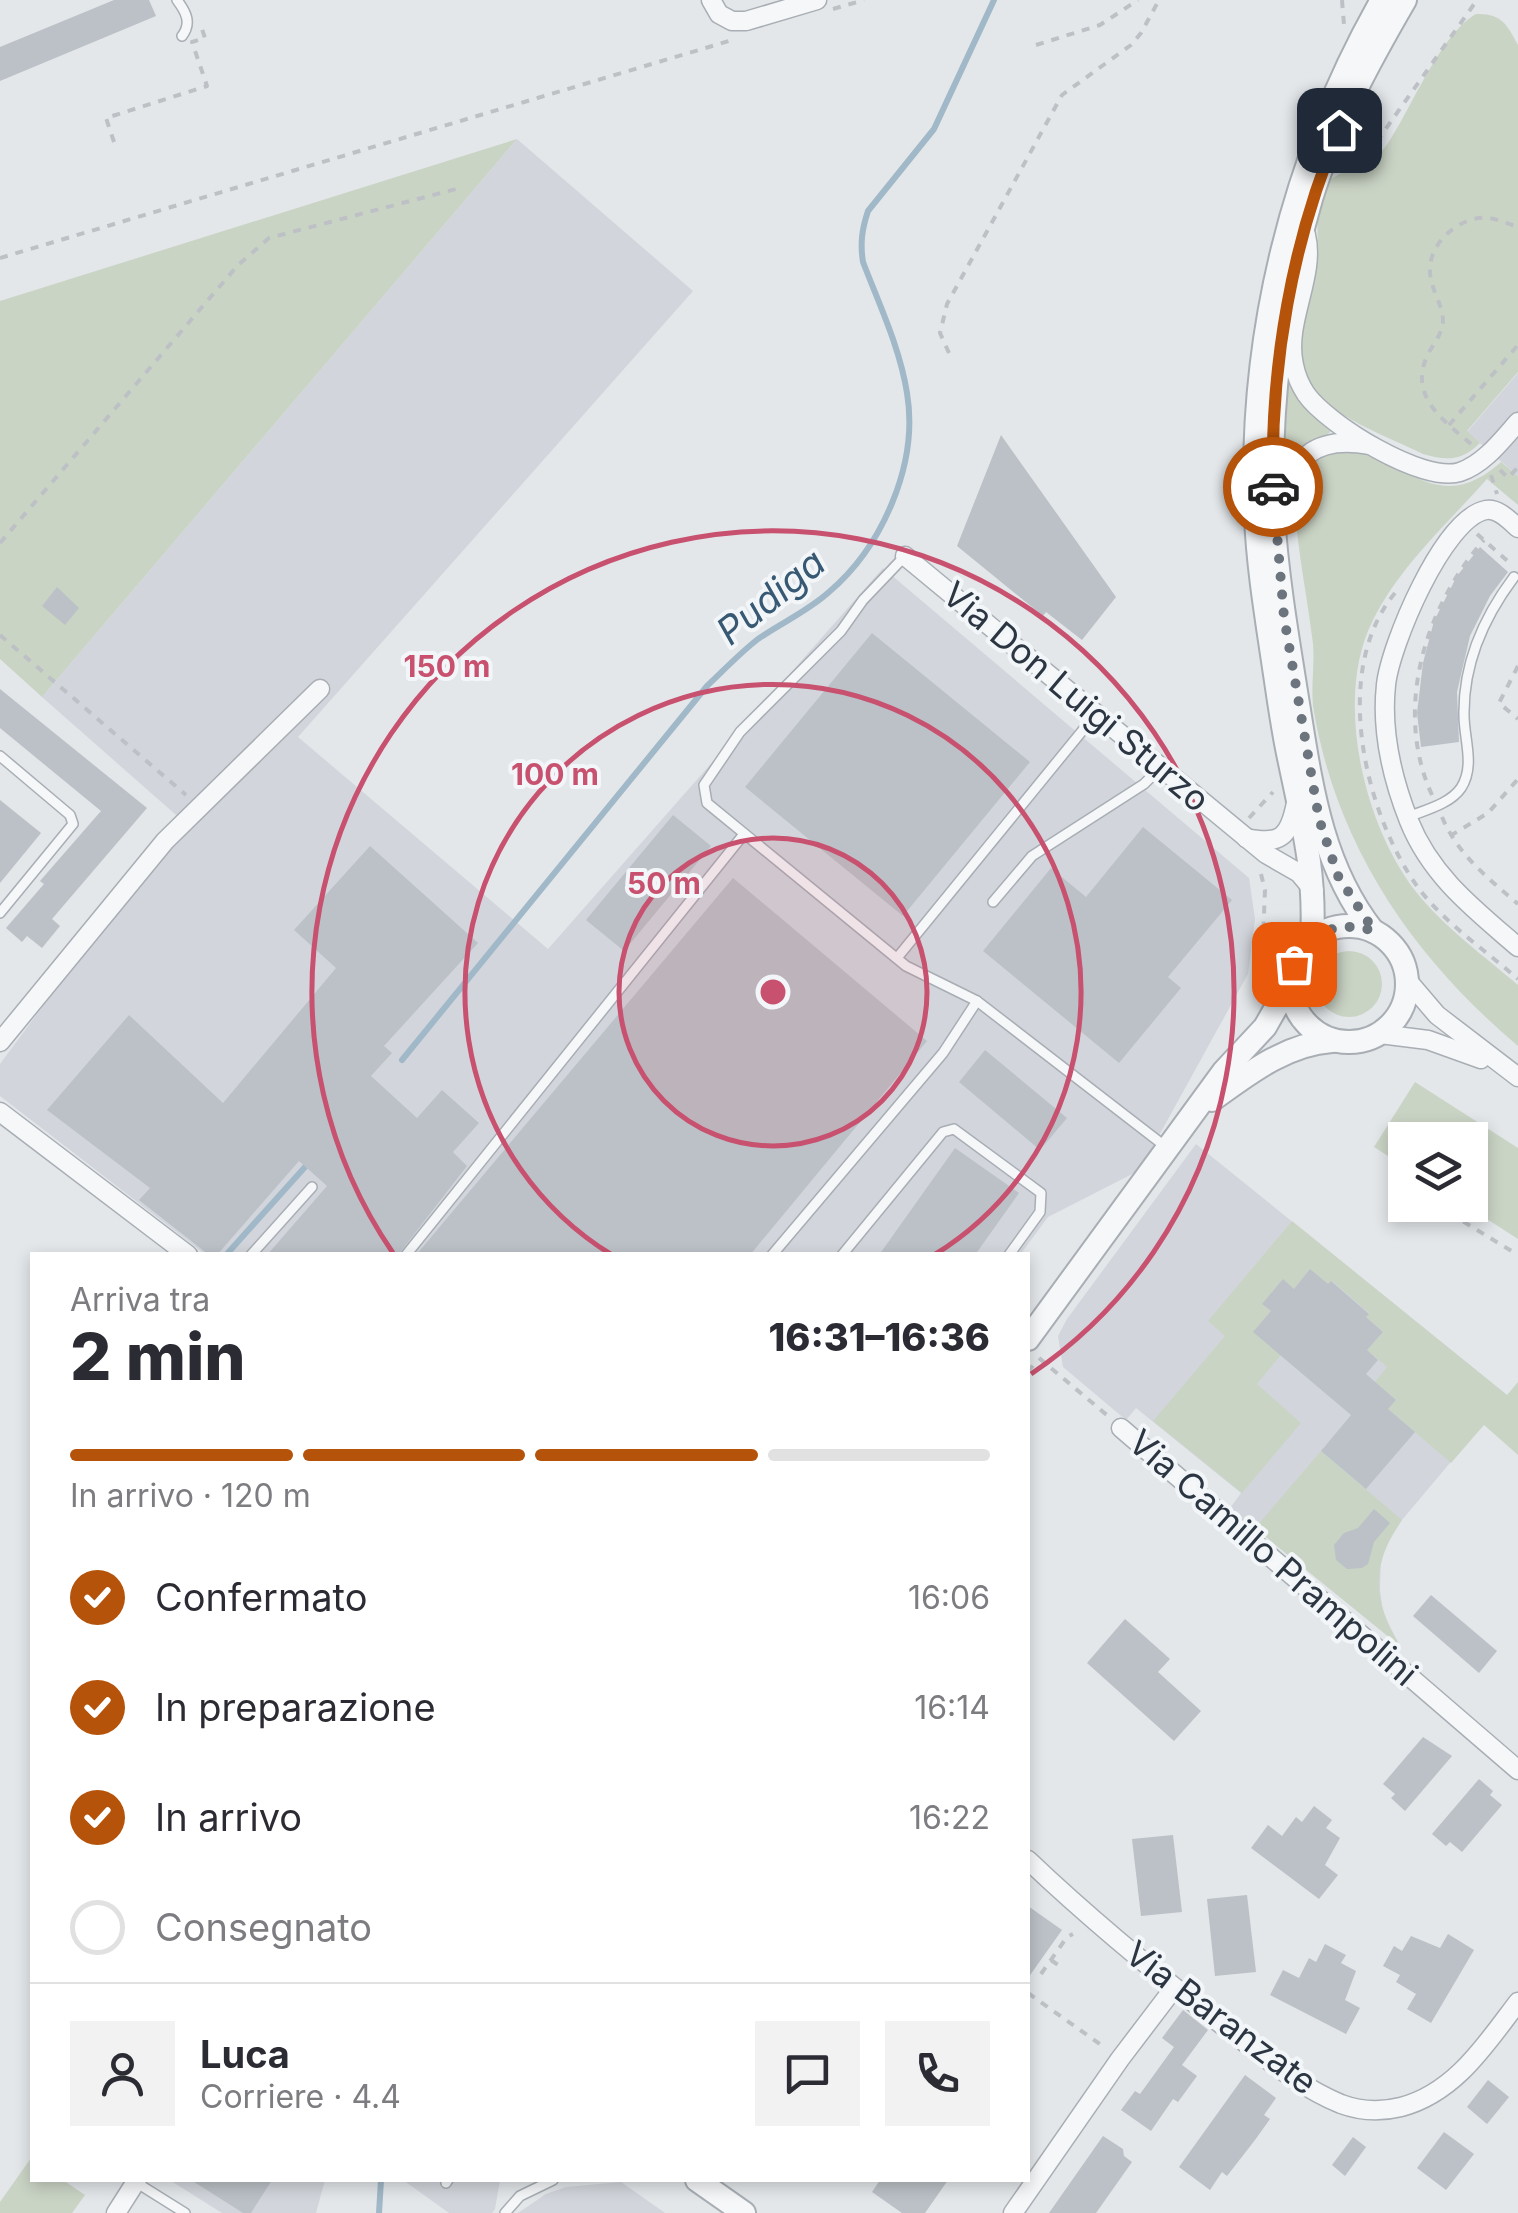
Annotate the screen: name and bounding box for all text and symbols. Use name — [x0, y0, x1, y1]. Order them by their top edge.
pin — [1297, 88, 1382, 173]
icon: home — [1312, 103, 1367, 158]
courier — [1223, 437, 1323, 537]
icon: car — [1246, 460, 1301, 515]
water label: Pudiga — [707, 539, 834, 654]
street label: Via Don Luigi Sturzo — [935, 572, 1219, 820]
text: 150 m — [404, 648, 490, 684]
text: 100 m — [511, 756, 599, 792]
text: 50 m — [627, 865, 701, 901]
pin — [1252, 922, 1337, 1007]
icon: bag — [1267, 937, 1322, 992]
centre of rings — [755, 974, 791, 1010]
map controls — [1388, 1122, 1488, 1222]
button: layers — [1388, 1122, 1488, 1222]
text: Arriva tra — [70, 1280, 210, 1319]
text: 16:31–16:36 — [769, 1314, 990, 1360]
text: 2 min — [70, 1317, 246, 1396]
street label: Via Camillo Prampolini — [1121, 1420, 1427, 1694]
text: In arrivo · 120 m — [70, 1476, 311, 1515]
icon: check — [70, 1570, 125, 1625]
text: Confermato — [155, 1574, 367, 1620]
text: 16:06 — [908, 1578, 990, 1617]
icon: check — [70, 1680, 125, 1735]
text: In preparazione — [155, 1684, 436, 1730]
text: 16:14 — [914, 1688, 990, 1727]
icon: check — [70, 1790, 125, 1845]
text: In arrivo — [155, 1794, 302, 1840]
text: 16:22 — [909, 1798, 990, 1837]
text: Consegnato — [155, 1904, 372, 1950]
street label: Via Baranzate — [1118, 1932, 1326, 2103]
button: person — [70, 2021, 175, 2126]
button: chat — [755, 2021, 860, 2126]
button: phone — [885, 2021, 990, 2126]
text: Luca — [200, 2031, 290, 2077]
text: Corriere · 4.4 — [200, 2077, 401, 2116]

